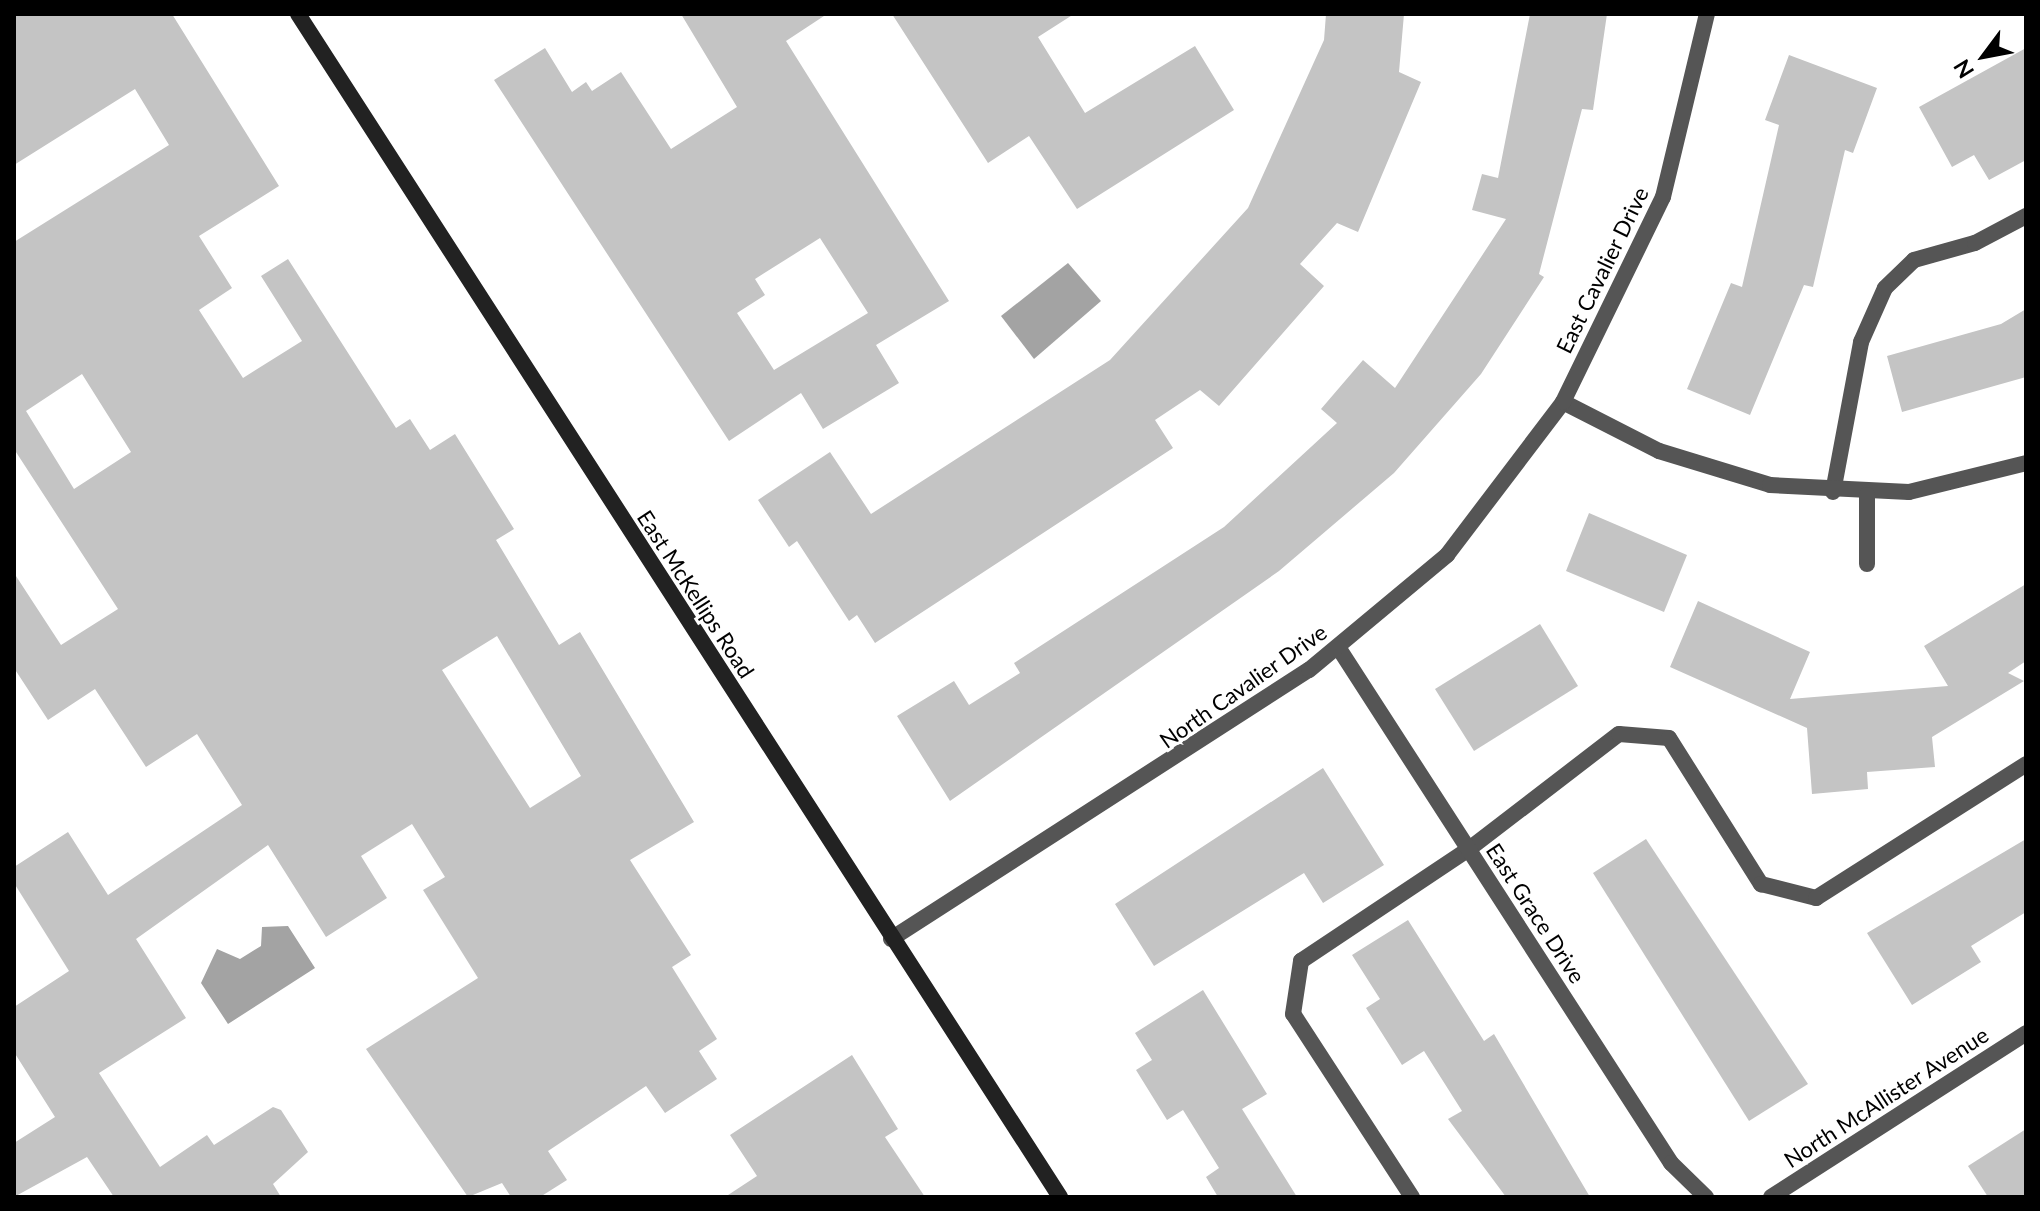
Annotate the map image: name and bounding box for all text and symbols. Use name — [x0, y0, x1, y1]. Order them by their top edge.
north arrow — [1944, 16, 2024, 96]
text: N — [1947, 55, 1979, 83]
street label: East Cavalier Drive — [1550, 182, 1654, 358]
street label: East McKellips Road — [632, 505, 760, 683]
street label: North Cavalier Drive — [1154, 618, 1332, 754]
street label: East Grace Drive — [1481, 838, 1591, 988]
street label: North McAllister Avenue — [1778, 1021, 1994, 1173]

